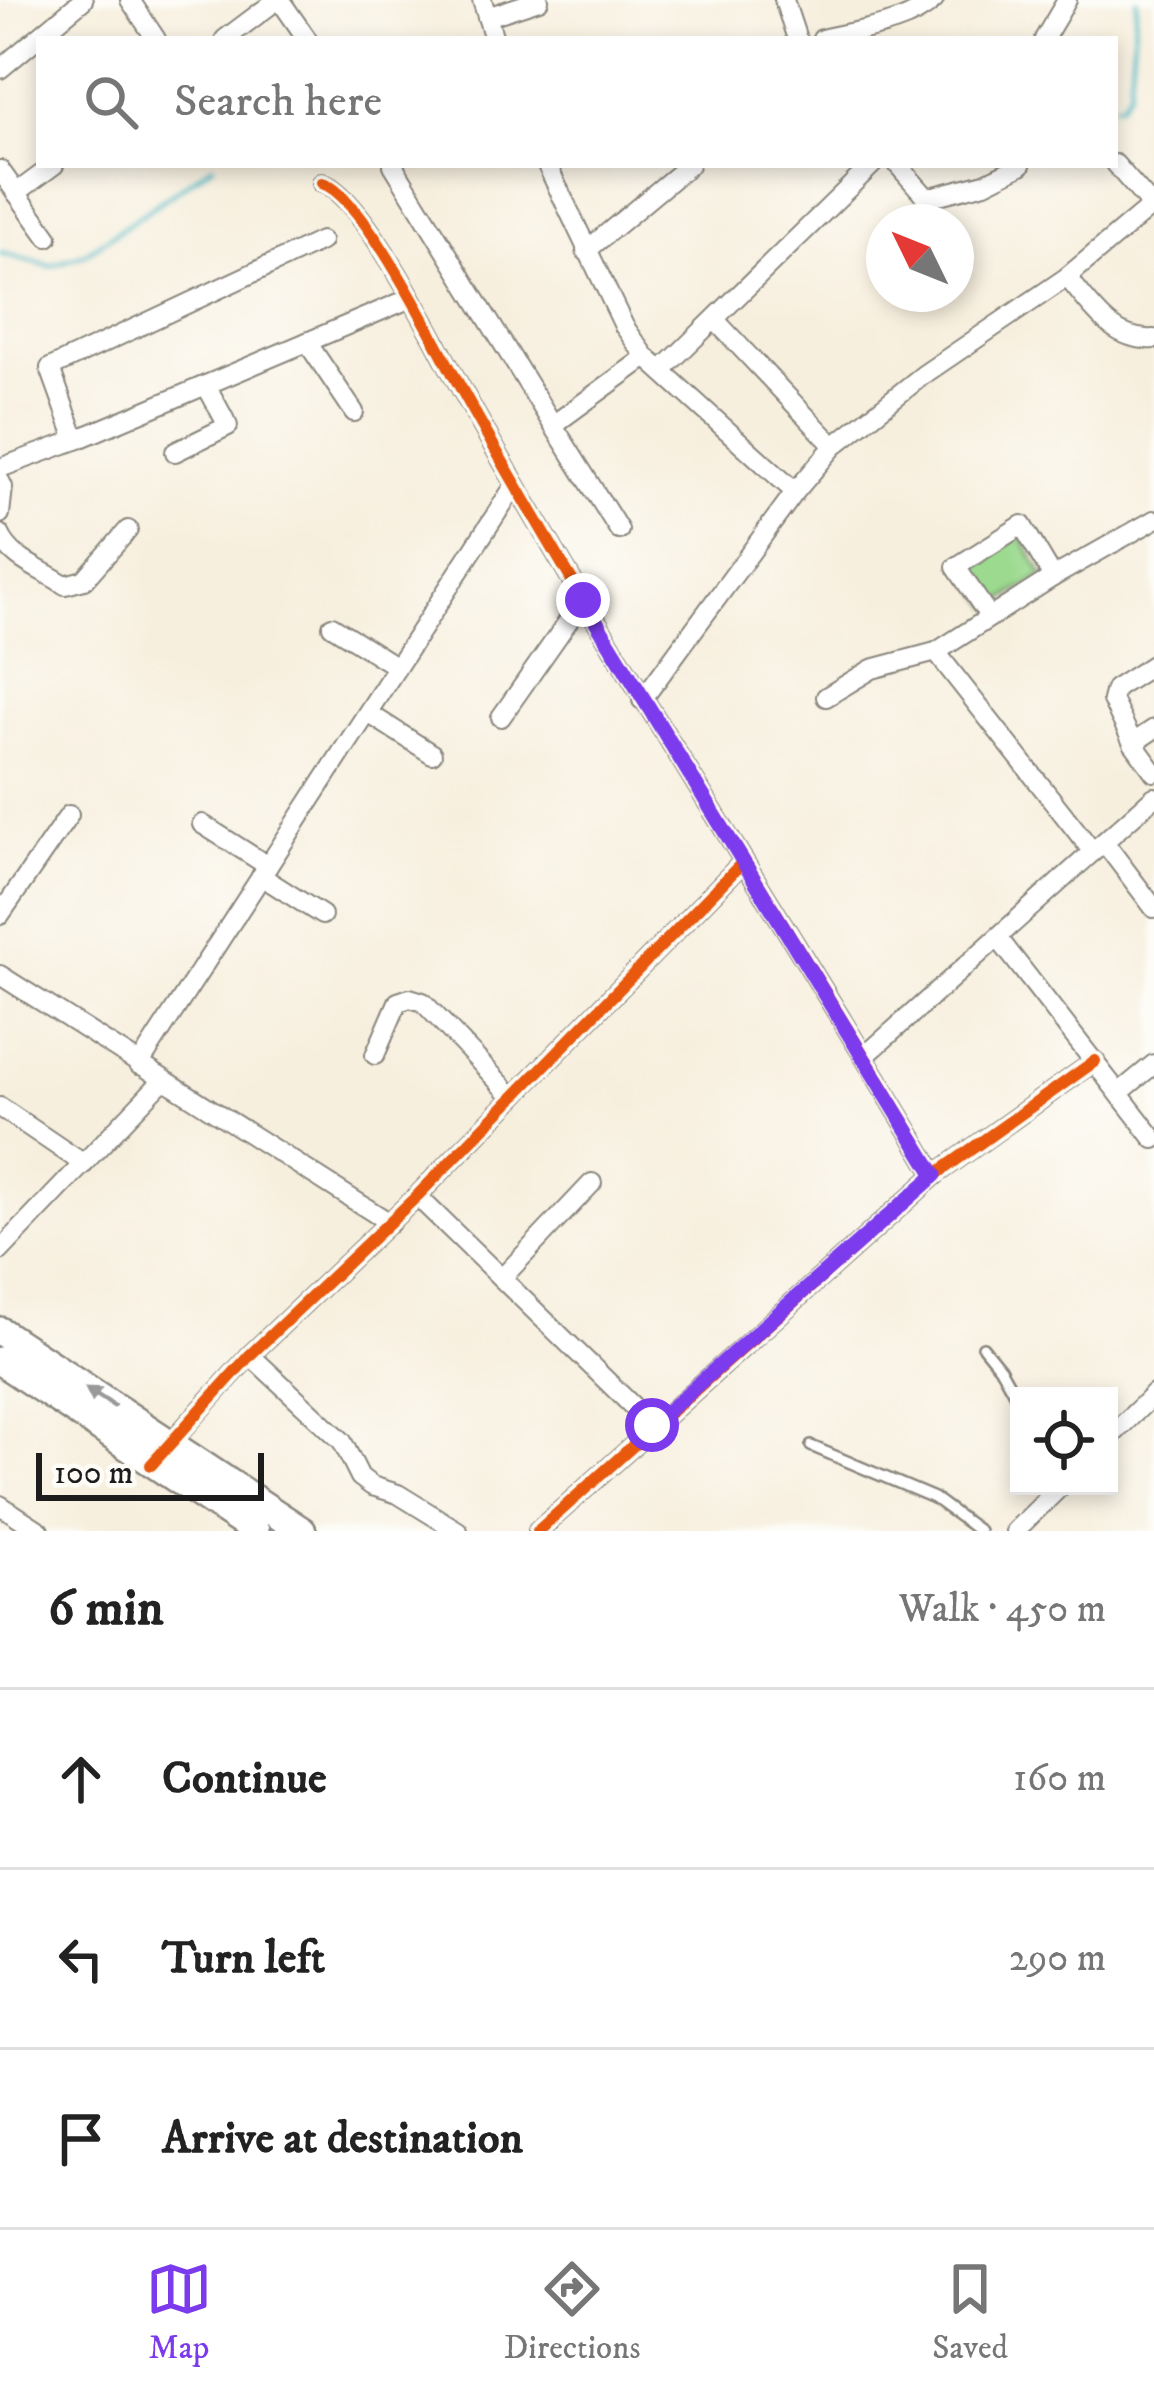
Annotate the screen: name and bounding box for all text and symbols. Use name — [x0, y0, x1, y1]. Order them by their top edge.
search box — [36, 36, 1118, 168]
icon: search — [78, 69, 144, 135]
text: Search here — [174, 74, 382, 130]
north arrow — [866, 204, 974, 312]
route end — [556, 573, 610, 627]
one-way arrow — [83, 1386, 116, 1408]
map controls — [1010, 1387, 1118, 1495]
button: locate — [1010, 1387, 1118, 1495]
route start — [625, 1398, 679, 1452]
scale bar — [36, 1447, 264, 1500]
text: 100 m — [54, 1453, 133, 1494]
text: 6 min — [48, 1577, 164, 1641]
text: Walk · 450 m — [899, 1585, 1106, 1634]
icon: ahead — [48, 1746, 114, 1812]
text: Continue — [162, 1751, 327, 1807]
text: 160 m — [1013, 1754, 1106, 1803]
icon: left — [48, 1926, 114, 1992]
text: Turn left — [162, 1931, 325, 1987]
text: 290 m — [1009, 1934, 1106, 1983]
icon: arrive — [48, 2106, 114, 2172]
text: Arrive at destination — [162, 2111, 523, 2167]
tab: Map — [146, 2256, 212, 2369]
tab: Directions — [504, 2256, 640, 2369]
tab: Saved — [932, 2256, 1008, 2369]

